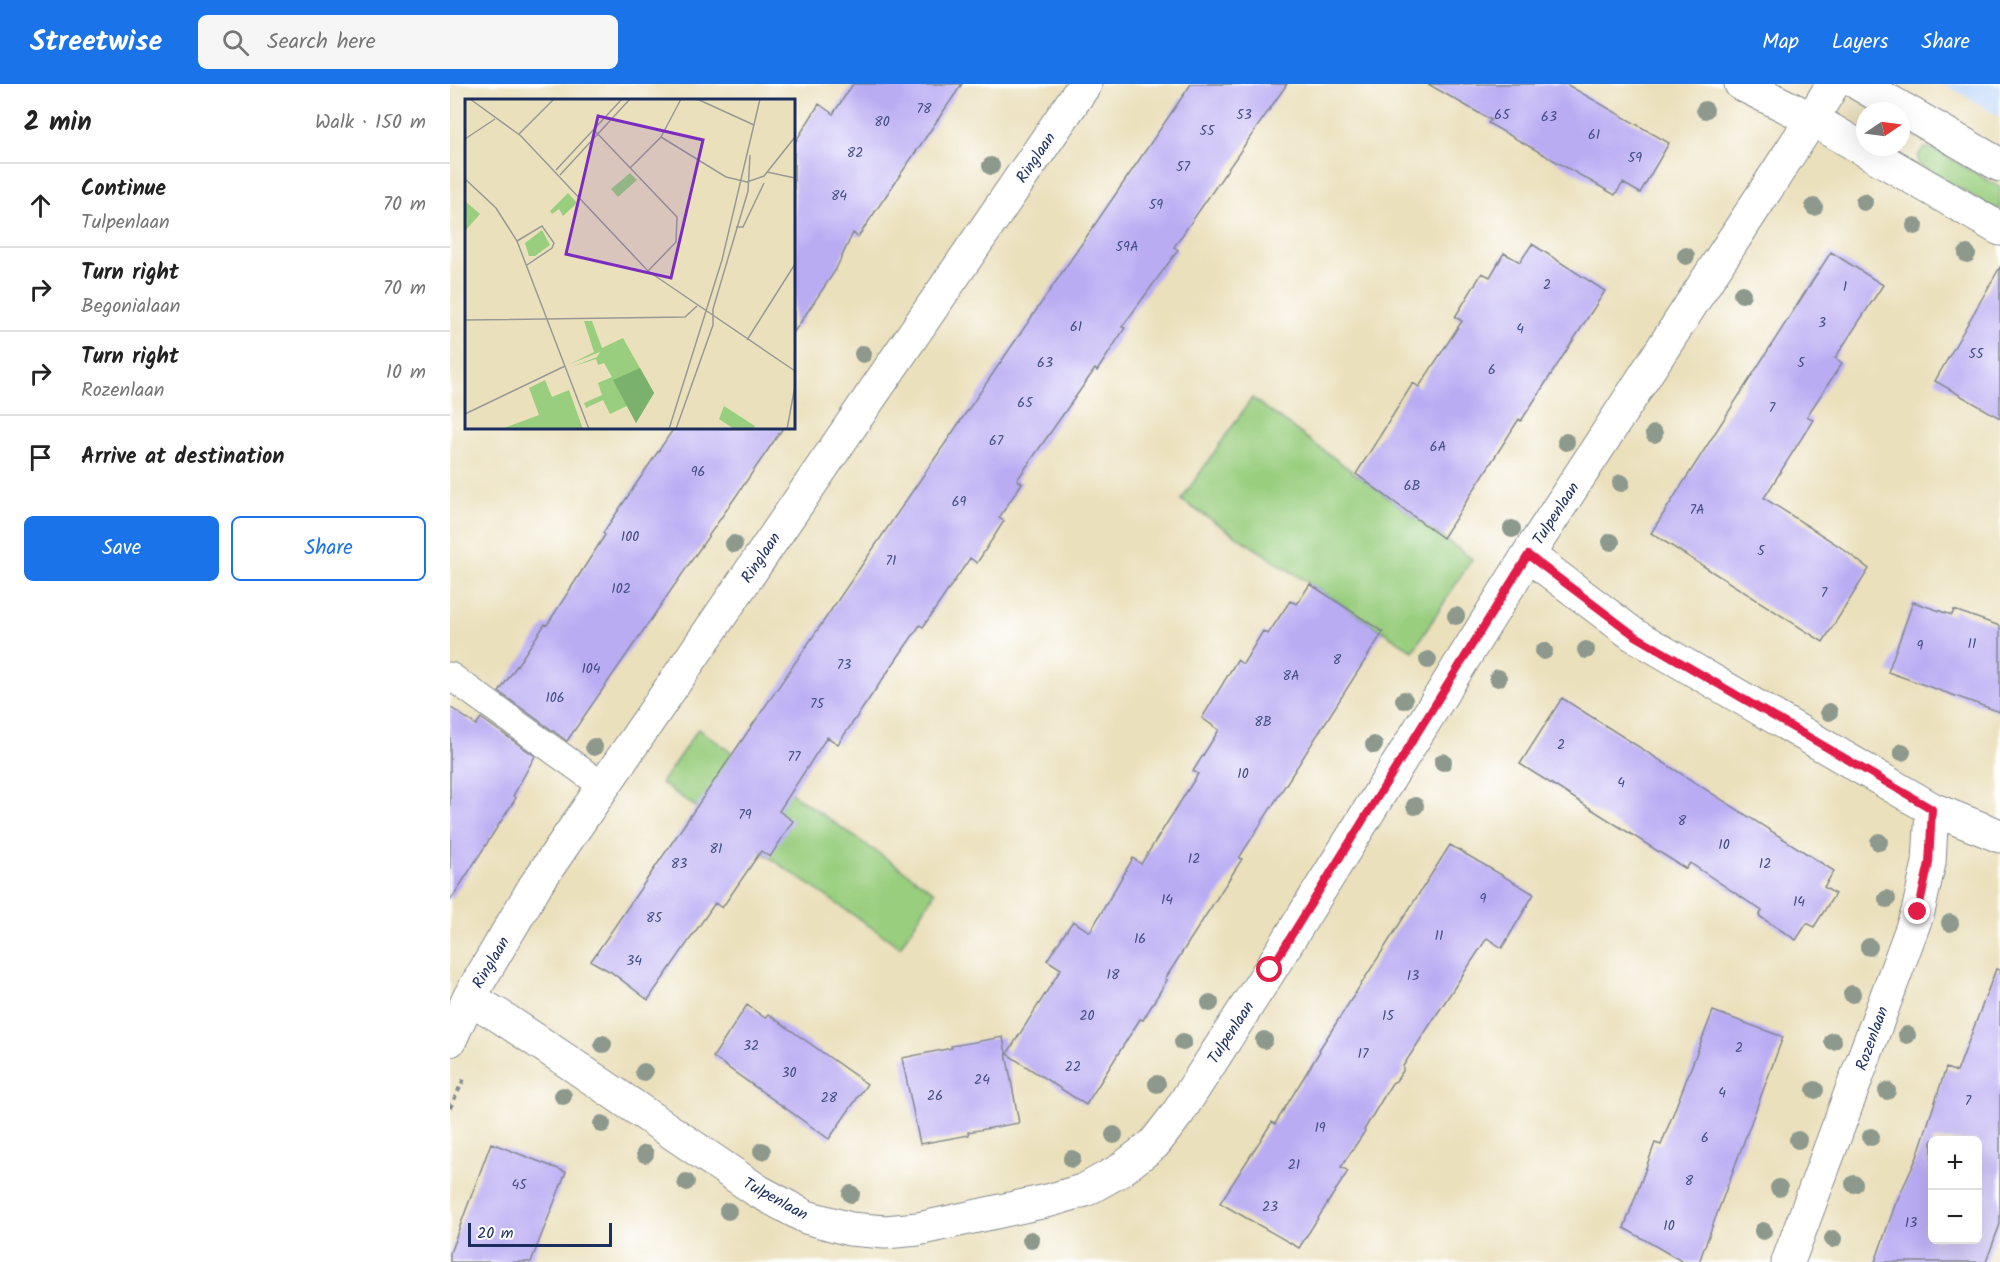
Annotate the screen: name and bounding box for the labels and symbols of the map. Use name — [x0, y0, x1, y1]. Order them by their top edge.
house number: 78 — [917, 98, 932, 120]
inset map — [465, 99, 795, 429]
north arrow — [1856, 102, 1910, 156]
house number: 53 — [1236, 104, 1252, 126]
house number: 65 — [1494, 104, 1511, 126]
house number: 63 — [1541, 106, 1557, 128]
house number: 80 — [874, 111, 890, 133]
house number: 55 — [1199, 120, 1216, 142]
house number: 61 — [1588, 124, 1600, 146]
street label: Ringlaan — [1010, 127, 1062, 188]
house number: 82 — [847, 142, 863, 164]
house number: 59 — [1628, 147, 1642, 169]
house number: 57 — [1176, 156, 1191, 178]
house number: 84 — [831, 185, 847, 207]
house number: 59 — [1149, 194, 1163, 216]
house number: 59A — [1116, 236, 1138, 258]
house number: 2 — [1543, 274, 1551, 296]
house number: 1 — [1843, 276, 1847, 298]
house number: 3 — [1818, 312, 1826, 334]
house number: 61 — [1070, 316, 1082, 338]
house number: 4 — [1516, 318, 1524, 340]
house number: 55 — [1968, 343, 1985, 365]
house number: 63 — [1037, 352, 1053, 374]
house number: 5 — [1797, 352, 1806, 374]
house number: 6 — [1488, 359, 1496, 381]
house number: 65 — [1017, 392, 1034, 414]
house number: 7 — [1769, 397, 1776, 419]
house number: 67 — [989, 430, 1004, 452]
house number: 6A — [1430, 436, 1446, 458]
house number: 96 — [691, 461, 705, 483]
house number: 6B — [1404, 475, 1420, 497]
street label: Tulpenlaan — [1526, 477, 1586, 550]
house number: 69 — [952, 491, 966, 513]
house number: 7A — [1690, 499, 1704, 521]
house number: 100 — [621, 526, 639, 548]
street label: Ringlaan — [735, 527, 787, 588]
house number: 5 — [1757, 540, 1766, 562]
house number: 71 — [886, 550, 896, 572]
house number: 102 — [611, 578, 631, 600]
house number: 7 — [1821, 582, 1828, 604]
house number: 11 — [1968, 633, 1976, 655]
house number: 9 — [1917, 635, 1924, 657]
house number: 8 — [1333, 649, 1342, 671]
house number: 73 — [837, 654, 851, 676]
house number: 104 — [581, 658, 601, 680]
house number: 8A — [1283, 665, 1299, 687]
house number: 106 — [545, 687, 565, 709]
house number: 75 — [810, 693, 825, 715]
house number: 8B — [1254, 711, 1272, 733]
house number: 2 — [1557, 734, 1565, 756]
house number: 77 — [788, 746, 801, 768]
house number: 10 — [1237, 763, 1249, 785]
house number: 4 — [1617, 772, 1625, 794]
house number: 79 — [738, 804, 752, 826]
house number: 8 — [1678, 810, 1687, 832]
house number: 10 — [1718, 834, 1730, 856]
house number: 81 — [710, 838, 722, 860]
house number: 12 — [1188, 848, 1200, 870]
house number: 83 — [671, 853, 687, 875]
house number: 12 — [1759, 853, 1771, 875]
house number: 9 — [1480, 888, 1487, 910]
house number: 14 — [1161, 889, 1173, 911]
house number: 14 — [1793, 891, 1805, 913]
route end — [1904, 898, 1930, 924]
house number: 85 — [646, 907, 663, 929]
house number: 11 — [1435, 925, 1443, 947]
house number: 16 — [1134, 928, 1146, 950]
street label: Ringlaan — [466, 932, 517, 994]
house number: 34 — [626, 950, 642, 972]
route start — [1256, 956, 1282, 982]
house number: 18 — [1107, 964, 1120, 986]
house number: 13 — [1407, 965, 1419, 987]
street label: Tulpenlaan — [1201, 996, 1261, 1069]
street label: Rozenlaan — [1849, 1003, 1896, 1074]
house number: 20 — [1079, 1005, 1095, 1027]
house number: 15 — [1382, 1005, 1395, 1027]
house number: 32 — [743, 1035, 759, 1057]
house number: 2 — [1735, 1037, 1743, 1059]
house number: 17 — [1358, 1043, 1369, 1065]
house number: 22 — [1065, 1056, 1081, 1078]
house number: 30 — [782, 1062, 797, 1084]
house number: 24 — [974, 1069, 990, 1091]
house number: 4 — [1718, 1082, 1726, 1104]
house number: 26 — [927, 1085, 943, 1107]
house number: 28 — [821, 1087, 838, 1109]
house number: 7 — [1965, 1090, 1972, 1112]
house number: 19 — [1314, 1117, 1326, 1139]
house number: 6 — [1701, 1127, 1709, 1149]
house number: 21 — [1288, 1154, 1300, 1176]
house number: 8 — [1685, 1170, 1694, 1192]
street label: Tulpenlaan — [738, 1171, 812, 1227]
house number: 45 — [511, 1174, 528, 1196]
house number: 23 — [1262, 1196, 1278, 1218]
house number: 13 — [1905, 1212, 1917, 1234]
house number: 10 — [1663, 1215, 1675, 1237]
scale bar — [468, 1220, 612, 1248]

